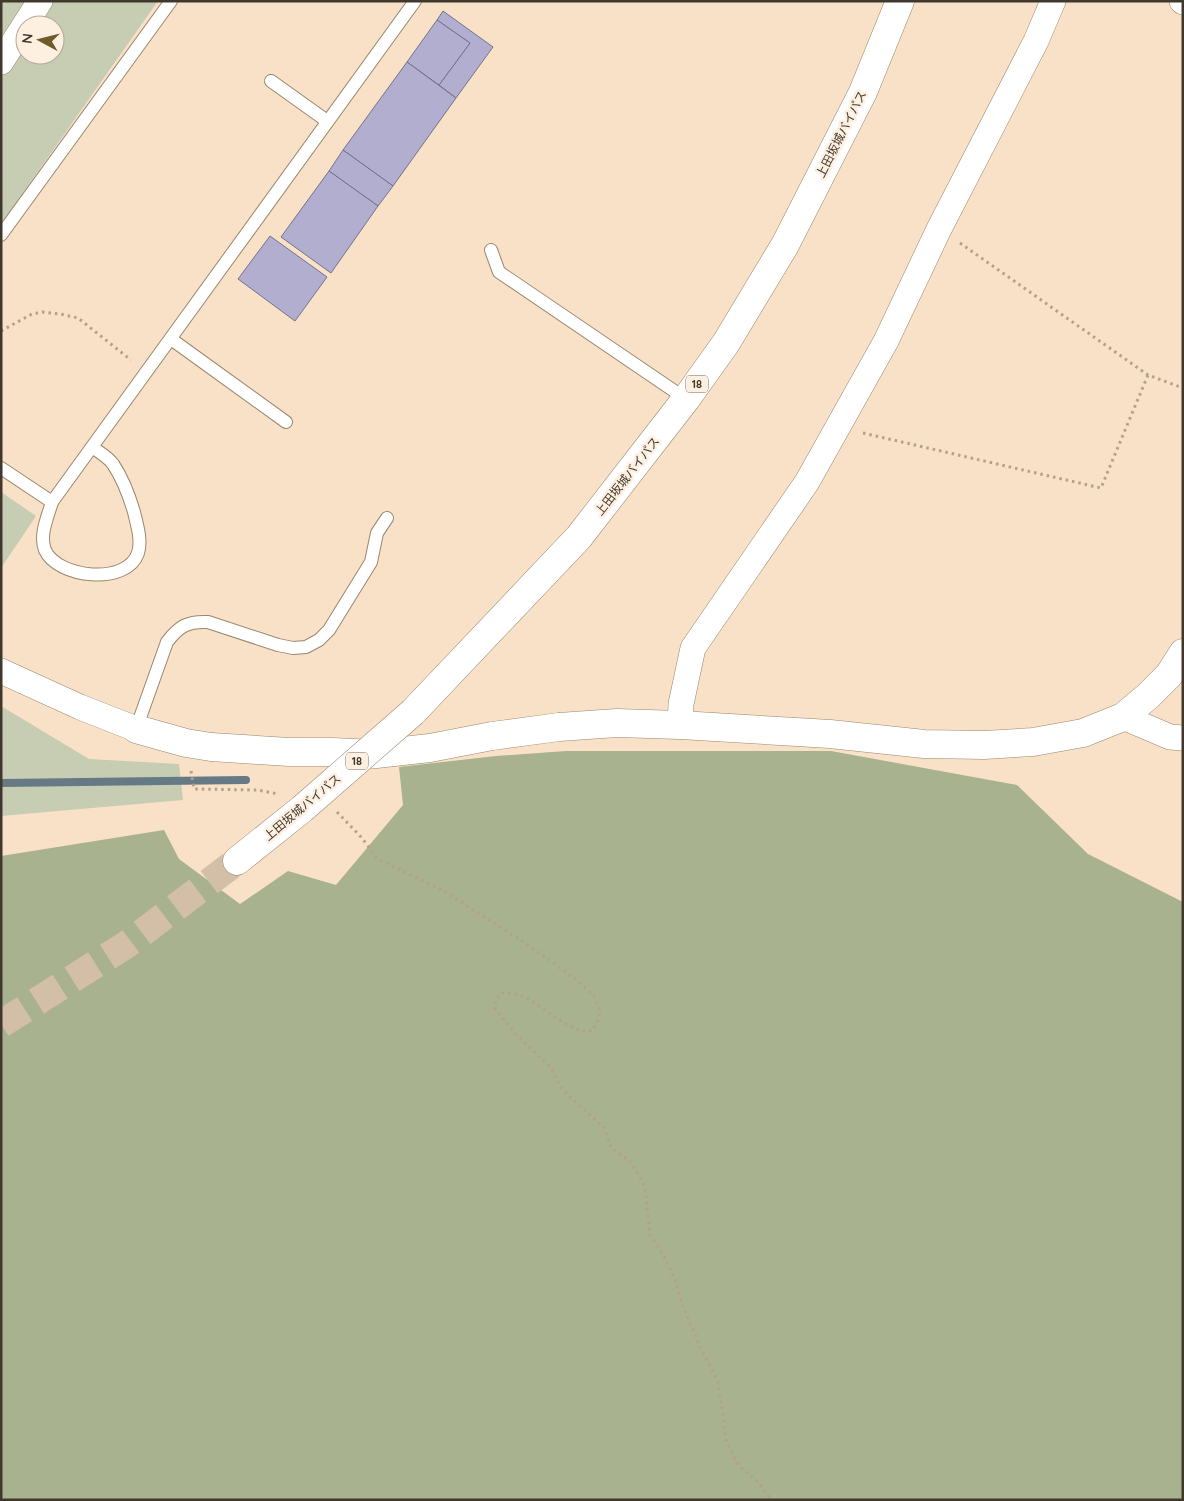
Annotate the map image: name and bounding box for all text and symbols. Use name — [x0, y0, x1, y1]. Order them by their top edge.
north arrow — [15, 15, 65, 65]
text: N — [18, 32, 37, 45]
street label: 上田坂城バイパス — [813, 88, 869, 180]
road number: 18 — [686, 376, 708, 392]
street label: 上田坂城バイパス — [592, 434, 662, 518]
road number: 18 — [346, 752, 368, 769]
street label: 上田坂城バイパス — [260, 770, 344, 844]

